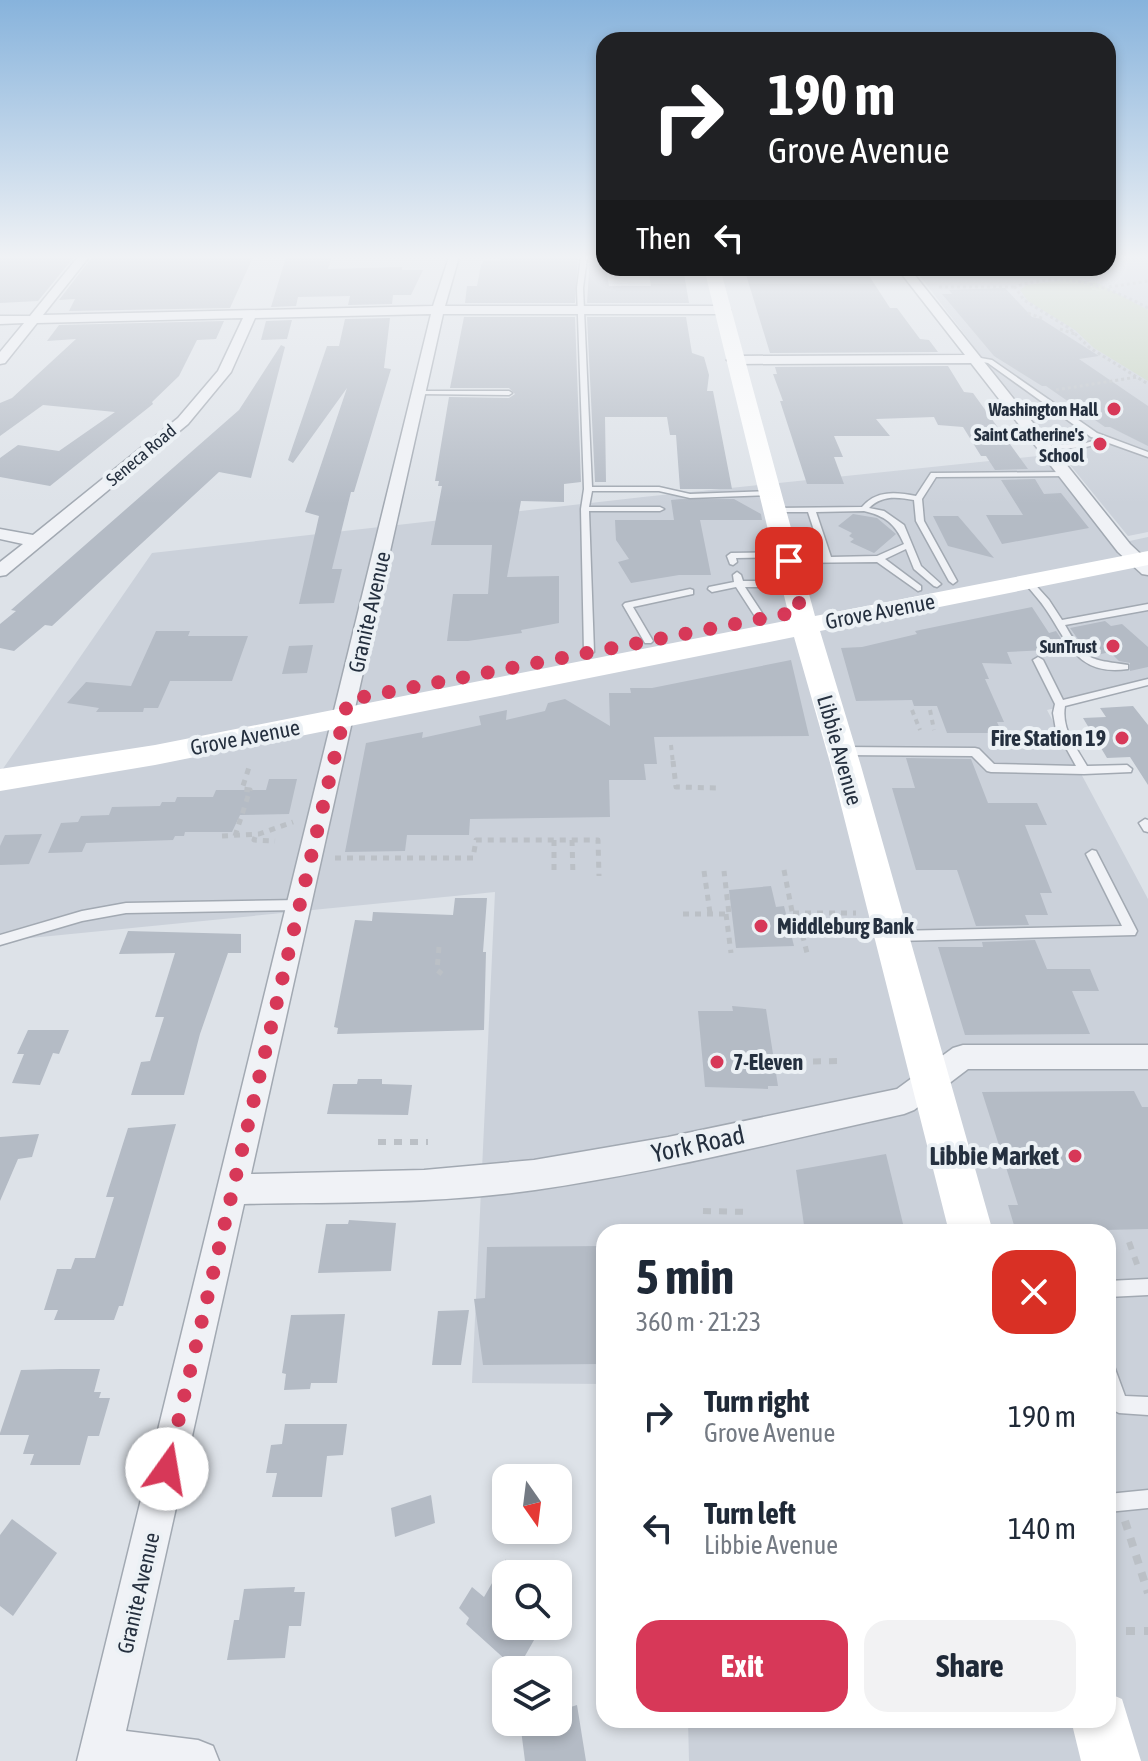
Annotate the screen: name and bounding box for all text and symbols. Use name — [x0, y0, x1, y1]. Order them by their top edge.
text: 190 m — [768, 63, 895, 127]
icon: right — [636, 64, 740, 168]
text: Grove Avenue — [768, 129, 950, 171]
icon: left — [707, 216, 751, 260]
text: Then — [636, 221, 691, 255]
place label: Washington Hall — [987, 399, 1098, 420]
marker: Washington Hall — [1105, 400, 1123, 418]
street label: Seneca Road — [102, 420, 180, 490]
place label: Saint Catherine's School — [974, 424, 1085, 466]
marker: Saint Catherine's School — [1091, 435, 1109, 453]
pin — [755, 527, 823, 595]
icon: arrive — [767, 539, 811, 583]
street label: Granite Avenue — [342, 549, 396, 675]
street label: Grove Avenue — [823, 588, 937, 634]
place label: SunTrust — [1040, 636, 1098, 657]
marker: SunTrust — [1104, 637, 1122, 655]
street label: Libbie Avenue — [812, 692, 868, 808]
street label: Grove Avenue — [188, 714, 302, 760]
place label: Fire Station 19 — [991, 725, 1106, 751]
marker: Fire Station 19 — [1113, 729, 1131, 747]
place label: Middleburg Bank — [777, 913, 914, 939]
marker: Middleburg Bank — [752, 917, 770, 935]
place label: 7-Eleven — [733, 1049, 803, 1075]
marker: 7-Eleven — [708, 1053, 726, 1071]
street label: York Road — [649, 1119, 747, 1169]
place label: Libbie Market — [930, 1141, 1060, 1171]
marker: Libbie Market — [1066, 1147, 1084, 1165]
text: 5 min — [636, 1249, 734, 1304]
button: close — [992, 1250, 1076, 1334]
text: 360 m · 21:23 — [636, 1307, 761, 1337]
text: Turn right — [704, 1384, 810, 1418]
icon: right — [636, 1394, 680, 1438]
text: 190 m — [1008, 1399, 1076, 1433]
text: Grove Avenue — [704, 1418, 835, 1448]
position arrow — [125, 1427, 209, 1511]
north arrow — [492, 1464, 572, 1544]
map controls — [492, 1464, 572, 1736]
text: Turn left — [704, 1496, 796, 1530]
icon: left — [636, 1506, 680, 1550]
text: 140 m — [1008, 1511, 1076, 1545]
street label: Granite Avenue — [111, 1530, 165, 1656]
text: Libbie Avenue — [704, 1530, 838, 1560]
button: search — [492, 1560, 572, 1640]
button: Exit — [636, 1620, 848, 1712]
button: Share — [864, 1620, 1076, 1712]
button: layers — [492, 1656, 572, 1736]

